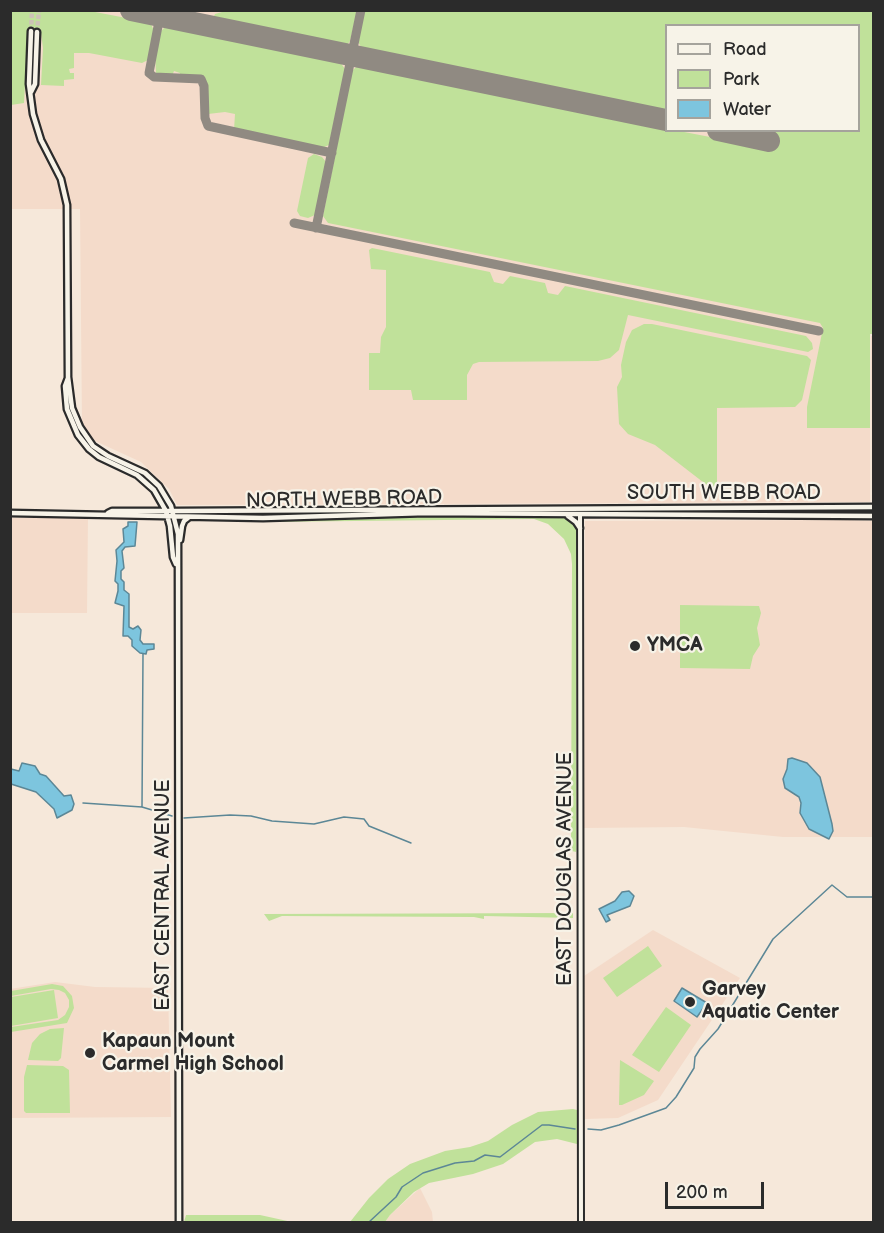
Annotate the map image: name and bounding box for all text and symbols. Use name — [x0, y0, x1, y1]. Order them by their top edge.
legend — [665, 24, 860, 132]
text: Road — [723, 39, 767, 60]
text: Park — [723, 69, 759, 90]
text: Water — [723, 99, 771, 120]
street label: SOUTH WEBB ROAD — [627, 482, 821, 506]
street label: NORTH WEBB ROAD — [246, 486, 442, 514]
place label: YMCA — [647, 634, 702, 658]
marker: YMCA — [628, 639, 642, 653]
street label: EAST DOUGLAS AVENUE — [554, 752, 578, 986]
street label: EAST CENTRAL AVENUE — [152, 779, 176, 1011]
place label: Garvey Aquatic Center — [702, 978, 839, 1025]
marker: Garvey Aquatic Center — [683, 995, 697, 1009]
place label: Kapaun Mount Carmel High School — [102, 1030, 284, 1077]
marker: Kapaun Mount Carmel High School — [83, 1046, 97, 1060]
scale bar — [668, 1170, 767, 1208]
text: 200 m — [676, 1182, 728, 1203]

